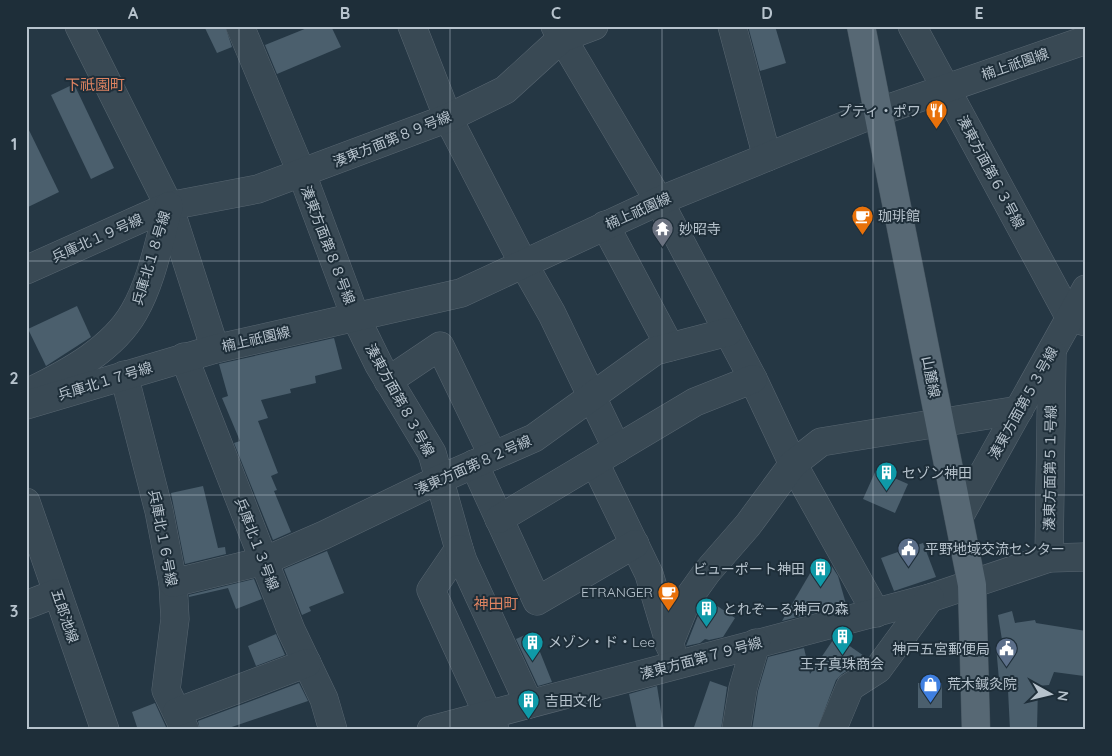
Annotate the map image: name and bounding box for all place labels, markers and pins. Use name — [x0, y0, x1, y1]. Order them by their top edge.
restaurant icon: プティ・ポワ — [925, 99, 949, 130]
place label: プティ・ポワ — [838, 102, 921, 120]
cafe icon: 珈琲館 — [850, 204, 874, 235]
place label: 珈琲館 — [878, 207, 920, 225]
temple icon: 妙昭寺 — [651, 217, 675, 248]
place label: 妙昭寺 — [679, 220, 721, 238]
building icon: セゾン神田 — [874, 461, 898, 492]
place label: セゾン神田 — [902, 464, 972, 482]
public building icon: 平野地域交流センター — [897, 537, 921, 568]
place label: 平野地域交流センター — [925, 540, 1065, 558]
building icon: ビューポート神田 — [809, 557, 833, 588]
place label: ビューポート神田 — [693, 560, 805, 578]
cafe icon: ETRANGER — [657, 580, 681, 611]
place label: ETRANGER — [581, 583, 653, 601]
building icon: とれぞーる神戸の森 — [695, 597, 719, 628]
place label: とれぞーる神戸の森 — [723, 600, 849, 618]
building icon: 王子真珠商会 — [830, 624, 854, 655]
building icon: メゾン・ド・Lee — [520, 630, 544, 661]
place label: メゾン・ド・Lee — [548, 633, 655, 651]
public building icon: 神戸五宮郵便局 — [994, 637, 1018, 668]
place label: 神戸五宮郵便局 — [892, 640, 990, 658]
place label: 王子真珠商会 — [800, 655, 884, 673]
shop icon: 荒木鍼灸院 — [919, 672, 943, 703]
place label: 荒木鍼灸院 — [947, 675, 1017, 693]
building icon: 吉田文化 — [517, 689, 541, 720]
place label: 吉田文化 — [545, 692, 601, 710]

